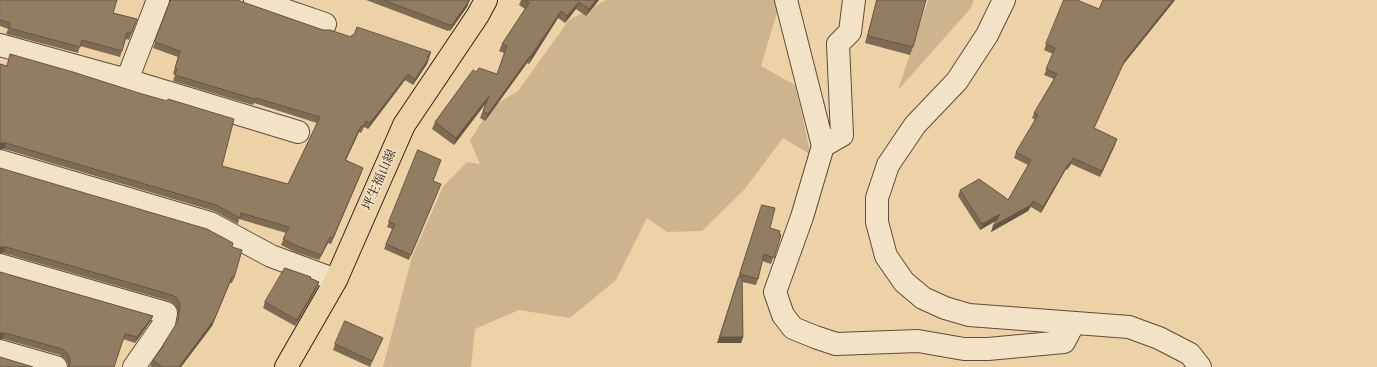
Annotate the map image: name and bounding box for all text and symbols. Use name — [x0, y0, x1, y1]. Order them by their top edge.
street label: 坪生福山線 — [360, 147, 400, 213]

